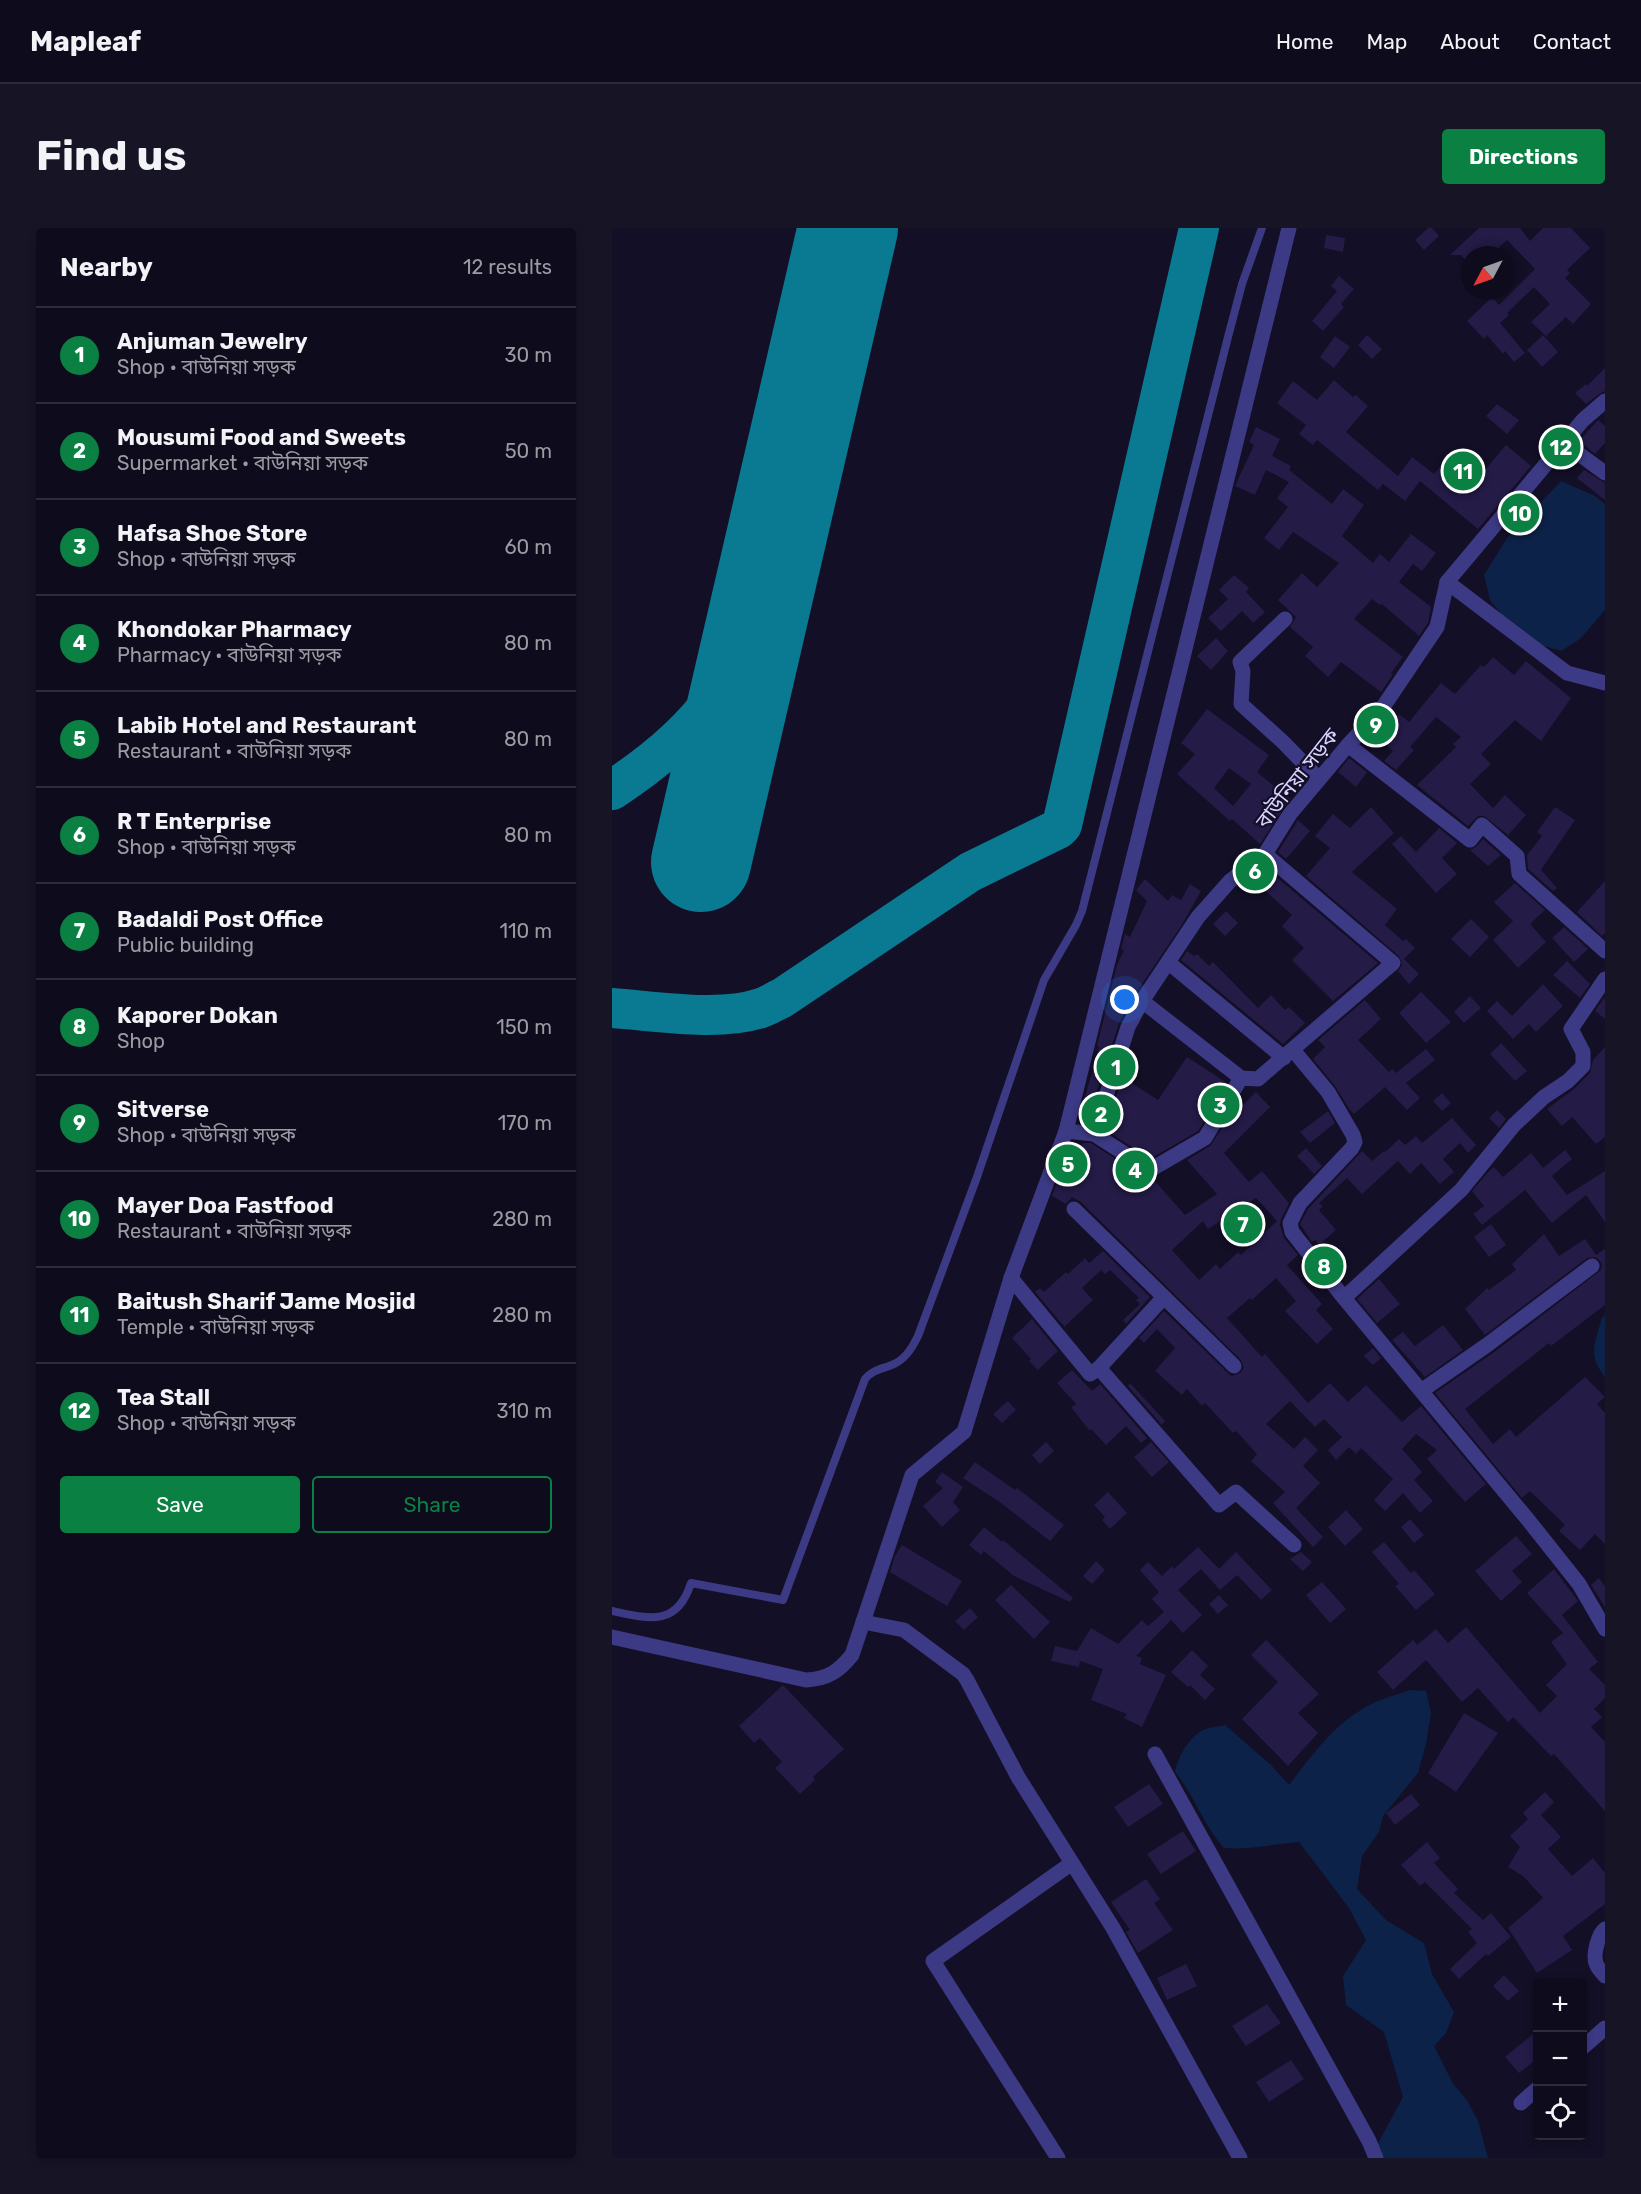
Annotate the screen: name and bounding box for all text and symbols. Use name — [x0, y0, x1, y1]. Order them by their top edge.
text: Mapleaf — [30, 25, 141, 58]
text: Home — [1276, 29, 1333, 54]
text: Map — [1366, 29, 1407, 54]
text: About — [1440, 29, 1500, 54]
text: Contact — [1533, 29, 1611, 54]
button: Directions — [1442, 129, 1605, 184]
text: Find us — [36, 131, 187, 181]
north arrow — [1461, 246, 1515, 300]
text: Nearby — [60, 252, 153, 283]
text: 12 results — [463, 255, 552, 279]
text: Anjuman Jewelry — [117, 328, 308, 355]
text: 1 — [75, 343, 84, 367]
text: 30 m — [505, 343, 552, 367]
text: Shop · বাউনিয়া সড়ক — [117, 355, 296, 379]
text: Mousumi Food and Sweets — [117, 424, 406, 451]
pin: 12 — [1542, 424, 1580, 470]
text: 2 — [73, 439, 86, 463]
text: 50 m — [505, 439, 552, 463]
pin: 11 — [1444, 448, 1482, 494]
text: Supermarket · বাউনিয়া সড়ক — [117, 451, 368, 475]
pin: 10 — [1500, 490, 1540, 536]
text: Hafsa Shoe Store — [117, 520, 307, 547]
text: 3 — [73, 535, 86, 559]
text: 60 m — [505, 535, 552, 559]
text: Shop · বাউনিয়া সড়ক — [117, 547, 296, 571]
text: Khondokar Pharmacy — [117, 616, 352, 643]
text: 4 — [73, 631, 86, 655]
text: 80 m — [504, 631, 552, 655]
text: Pharmacy · বাউনিয়া সড়ক — [117, 643, 342, 667]
pin: 9 — [1356, 702, 1395, 748]
text: Labib Hotel and Restaurant — [117, 712, 416, 739]
street label: বাউনিয়া সড়ক — [1250, 722, 1344, 834]
text: 5 — [73, 727, 86, 751]
text: 80 m — [504, 727, 552, 751]
text: Restaurant · বাউনিয়া সড়ক — [117, 739, 351, 763]
text: R T Enterprise — [117, 808, 271, 835]
text: 6 — [73, 823, 86, 847]
text: 80 m — [504, 823, 552, 847]
text: Shop · বাউনিয়া সড়ক — [117, 835, 296, 859]
pin: 6 — [1236, 848, 1274, 894]
text: Badaldi Post Office — [117, 906, 323, 933]
text: 7 — [74, 919, 85, 943]
text: 110 m — [500, 919, 552, 943]
text: Public building — [117, 933, 254, 957]
your location — [1110, 985, 1139, 1014]
text: Kaporer Dokan — [117, 1002, 278, 1029]
text: 8 — [73, 1015, 86, 1039]
text: 150 m — [496, 1015, 552, 1039]
text: Shop — [117, 1029, 165, 1053]
pin: 1 — [1096, 1044, 1136, 1090]
pin: 3 — [1200, 1082, 1240, 1128]
pin: 2 — [1082, 1092, 1120, 1136]
text: Sitverse — [117, 1096, 209, 1123]
text: 9 — [73, 1111, 86, 1135]
text: 170 m — [498, 1111, 552, 1135]
text: Shop · বাউনিয়া সড়ক — [117, 1123, 296, 1147]
pin: 5 — [1048, 1142, 1088, 1186]
pin: 4 — [1116, 1148, 1154, 1192]
text: Mayer Doa Fastfood — [117, 1192, 334, 1219]
pin: 7 — [1224, 1202, 1262, 1246]
text: 10 — [68, 1207, 91, 1231]
text: 280 m — [492, 1207, 552, 1231]
text: Restaurant · বাউনিয়া সড়ক — [117, 1219, 351, 1243]
pin: 8 — [1304, 1244, 1344, 1288]
text: Baitush Sharif Jame Mosjid — [117, 1288, 416, 1315]
text: 11 — [70, 1303, 89, 1327]
text: 280 m — [492, 1303, 552, 1327]
text: Temple · বাউনিয়া সড়ক — [117, 1315, 314, 1339]
text: Tea Stall — [117, 1384, 210, 1411]
text: 12 — [68, 1399, 91, 1423]
text: 310 m — [496, 1399, 552, 1423]
text: Shop · বাউনিয়া সড়ক — [117, 1411, 296, 1435]
button: Save — [60, 1476, 300, 1533]
button: Share — [312, 1476, 552, 1533]
map controls — [1533, 1978, 1587, 2140]
button: + — [1533, 1978, 1587, 2032]
button: − — [1533, 2032, 1587, 2086]
button: locate — [1533, 2086, 1587, 2140]

